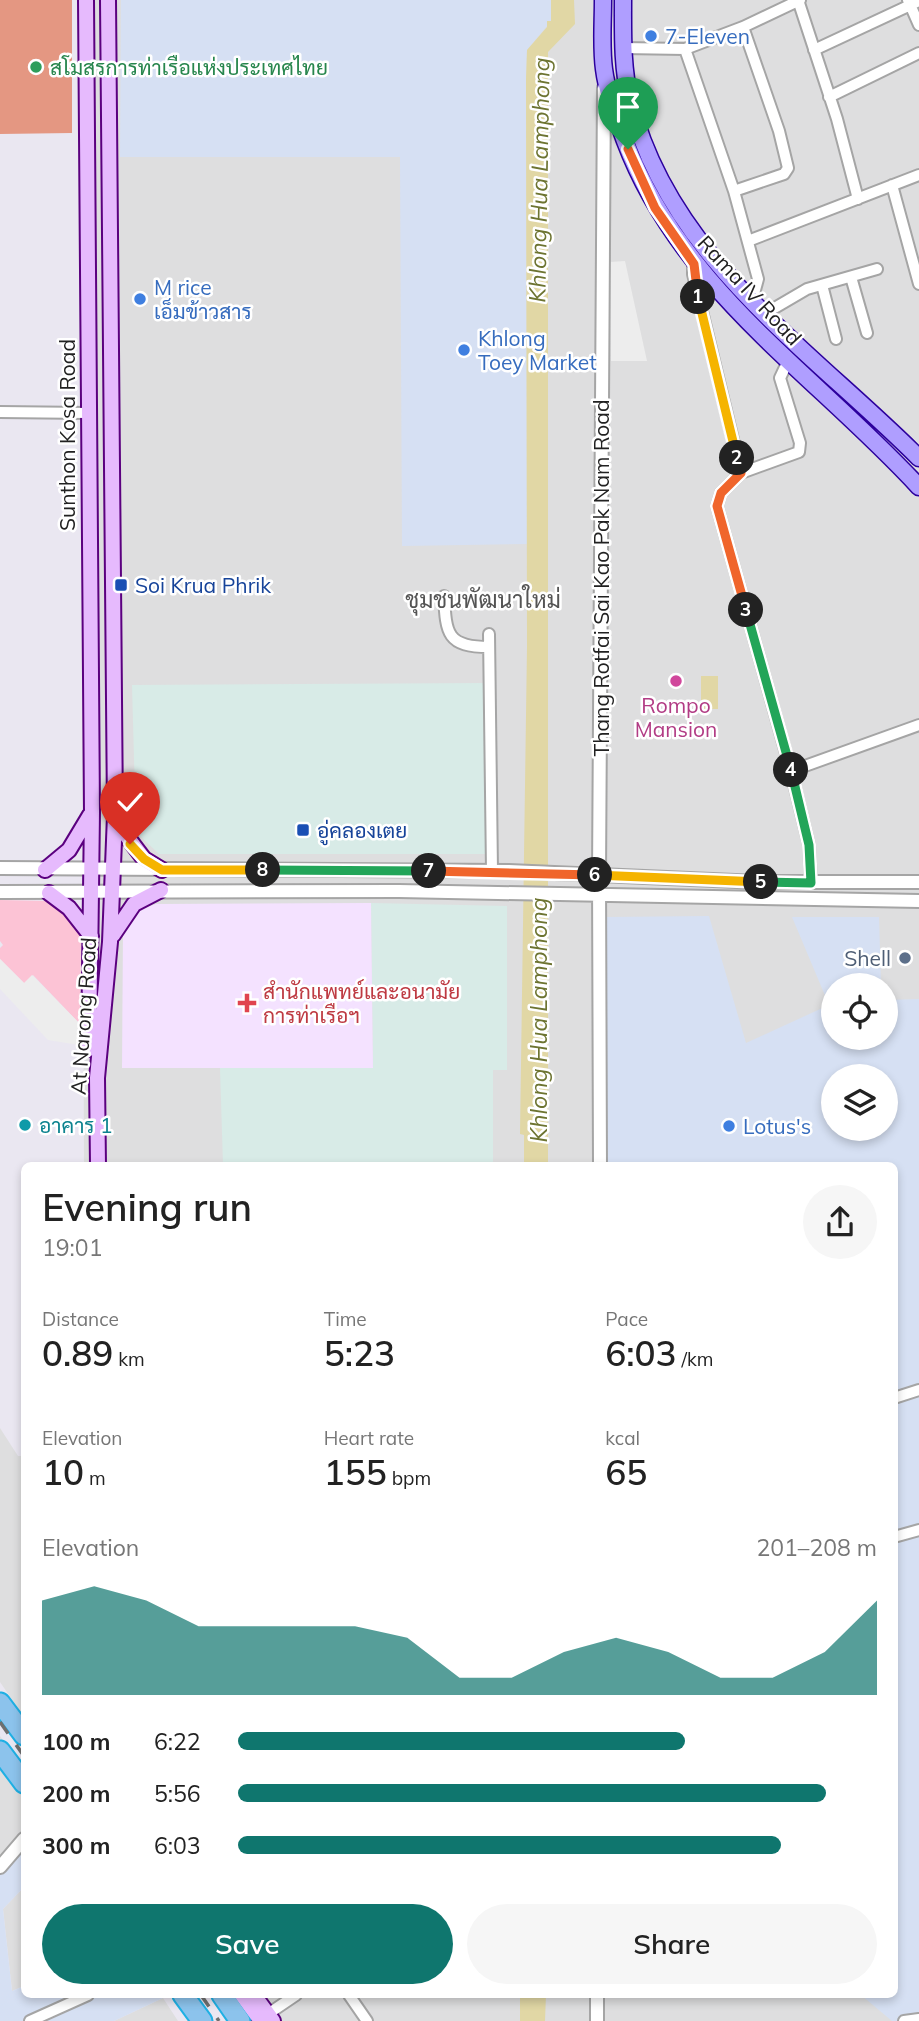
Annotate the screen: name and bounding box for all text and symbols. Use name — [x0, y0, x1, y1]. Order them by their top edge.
place label: 7-Eleven — [665, 23, 750, 49]
marker: 7-Eleven — [643, 28, 659, 44]
place label: สโมสรการท่าเรือแห่งประเทศไทย — [50, 54, 328, 80]
water label: Khlong Hua Lamphong — [522, 57, 556, 303]
marker: สโมสรการท่าเรือแห่งประเทศไทย — [28, 59, 44, 75]
pin — [598, 77, 658, 149]
icon: arrive — [609, 88, 647, 126]
street label: Rama IV Road — [693, 230, 807, 350]
place label: M rice เอ็มข้าวสาร — [154, 274, 252, 324]
pin: 1 — [680, 280, 716, 314]
text: 1 — [692, 284, 703, 308]
marker: M rice เอ็มข้าวสาร — [132, 291, 148, 307]
place label: Khlong Toey Market — [478, 325, 597, 375]
street label: Sunthon Kosa Road — [54, 339, 80, 531]
marker: Khlong Toey Market — [456, 342, 472, 358]
street label: Thang Rotfai Sai Kao Pak Nam Road — [588, 400, 614, 756]
pin: 2 — [720, 440, 754, 476]
text: 2 — [731, 445, 742, 469]
place label: Soi Krua Phrik — [135, 572, 271, 598]
marker: Soi Krua Phrik — [113, 577, 129, 593]
district label: ชุมชนพัฒนาใหม่ — [405, 584, 561, 616]
pin: 3 — [728, 592, 764, 628]
text: 3 — [740, 597, 751, 621]
marker: Rompo Mansion — [668, 673, 684, 689]
place label: Rompo Mansion — [635, 692, 717, 742]
pin: 4 — [774, 752, 808, 788]
text: 4 — [785, 757, 796, 781]
pin — [100, 772, 160, 844]
icon: check — [111, 783, 149, 821]
place label: อู่คลองเตย — [317, 817, 407, 846]
marker: อู่คลองเตย — [295, 822, 311, 838]
pin: 8 — [246, 852, 280, 888]
pin: 7 — [412, 854, 446, 888]
text: 8 — [257, 857, 268, 881]
text: 7 — [423, 858, 434, 882]
pin: 6 — [578, 858, 612, 892]
text: 6 — [589, 862, 600, 886]
pin: 5 — [744, 864, 778, 900]
text: 5 — [755, 869, 766, 893]
water label: Khlong Hua Lamphong — [524, 897, 553, 1143]
street label: At Narong Road — [65, 936, 101, 1096]
place label: Shell — [844, 945, 891, 971]
marker: Shell — [897, 950, 913, 966]
map controls — [821, 973, 898, 1141]
button: locate — [821, 973, 898, 1050]
place label: สำนักแพทย์และอนามัย การท่าเรือฯ — [263, 978, 460, 1028]
marker: สำนักแพทย์และอนามัย การท่าเรือฯ — [237, 993, 257, 1013]
button: layers — [821, 1064, 898, 1141]
place label: อาคาร 1 — [39, 1112, 113, 1138]
place label: Lotus's — [743, 1113, 811, 1139]
marker: อาคาร 1 — [17, 1117, 33, 1133]
marker: Lotus's — [721, 1118, 737, 1134]
text: Evening run — [42, 1183, 252, 1231]
button: share — [803, 1185, 877, 1259]
text: 19:01 — [42, 1233, 102, 1262]
text: Distance — [42, 1307, 119, 1331]
text: Time — [324, 1307, 367, 1331]
text: Pace — [605, 1307, 648, 1331]
text: 0.89 — [42, 1331, 113, 1375]
text: 5:23 — [324, 1331, 395, 1375]
text: 6:03 — [605, 1331, 677, 1375]
text: km — [113, 1347, 145, 1371]
text: /km — [677, 1347, 713, 1371]
text: Elevation — [42, 1426, 122, 1450]
text: Heart rate — [324, 1426, 414, 1450]
text: kcal — [605, 1426, 640, 1450]
text: 10 — [42, 1450, 84, 1494]
text: 155 — [324, 1450, 387, 1494]
text: 65 — [605, 1450, 647, 1494]
text: m — [84, 1466, 106, 1490]
text: bpm — [387, 1466, 431, 1490]
text: Elevation — [42, 1533, 139, 1562]
text: 201–208 m — [756, 1533, 877, 1562]
text: 100 m — [42, 1727, 110, 1756]
text: 6:22 — [154, 1727, 201, 1756]
text: 200 m — [42, 1779, 110, 1808]
text: 5:56 — [154, 1779, 201, 1808]
text: 300 m — [42, 1831, 110, 1860]
text: 6:03 — [154, 1831, 201, 1860]
button: Save — [42, 1904, 453, 1984]
button: Share — [467, 1904, 877, 1984]

